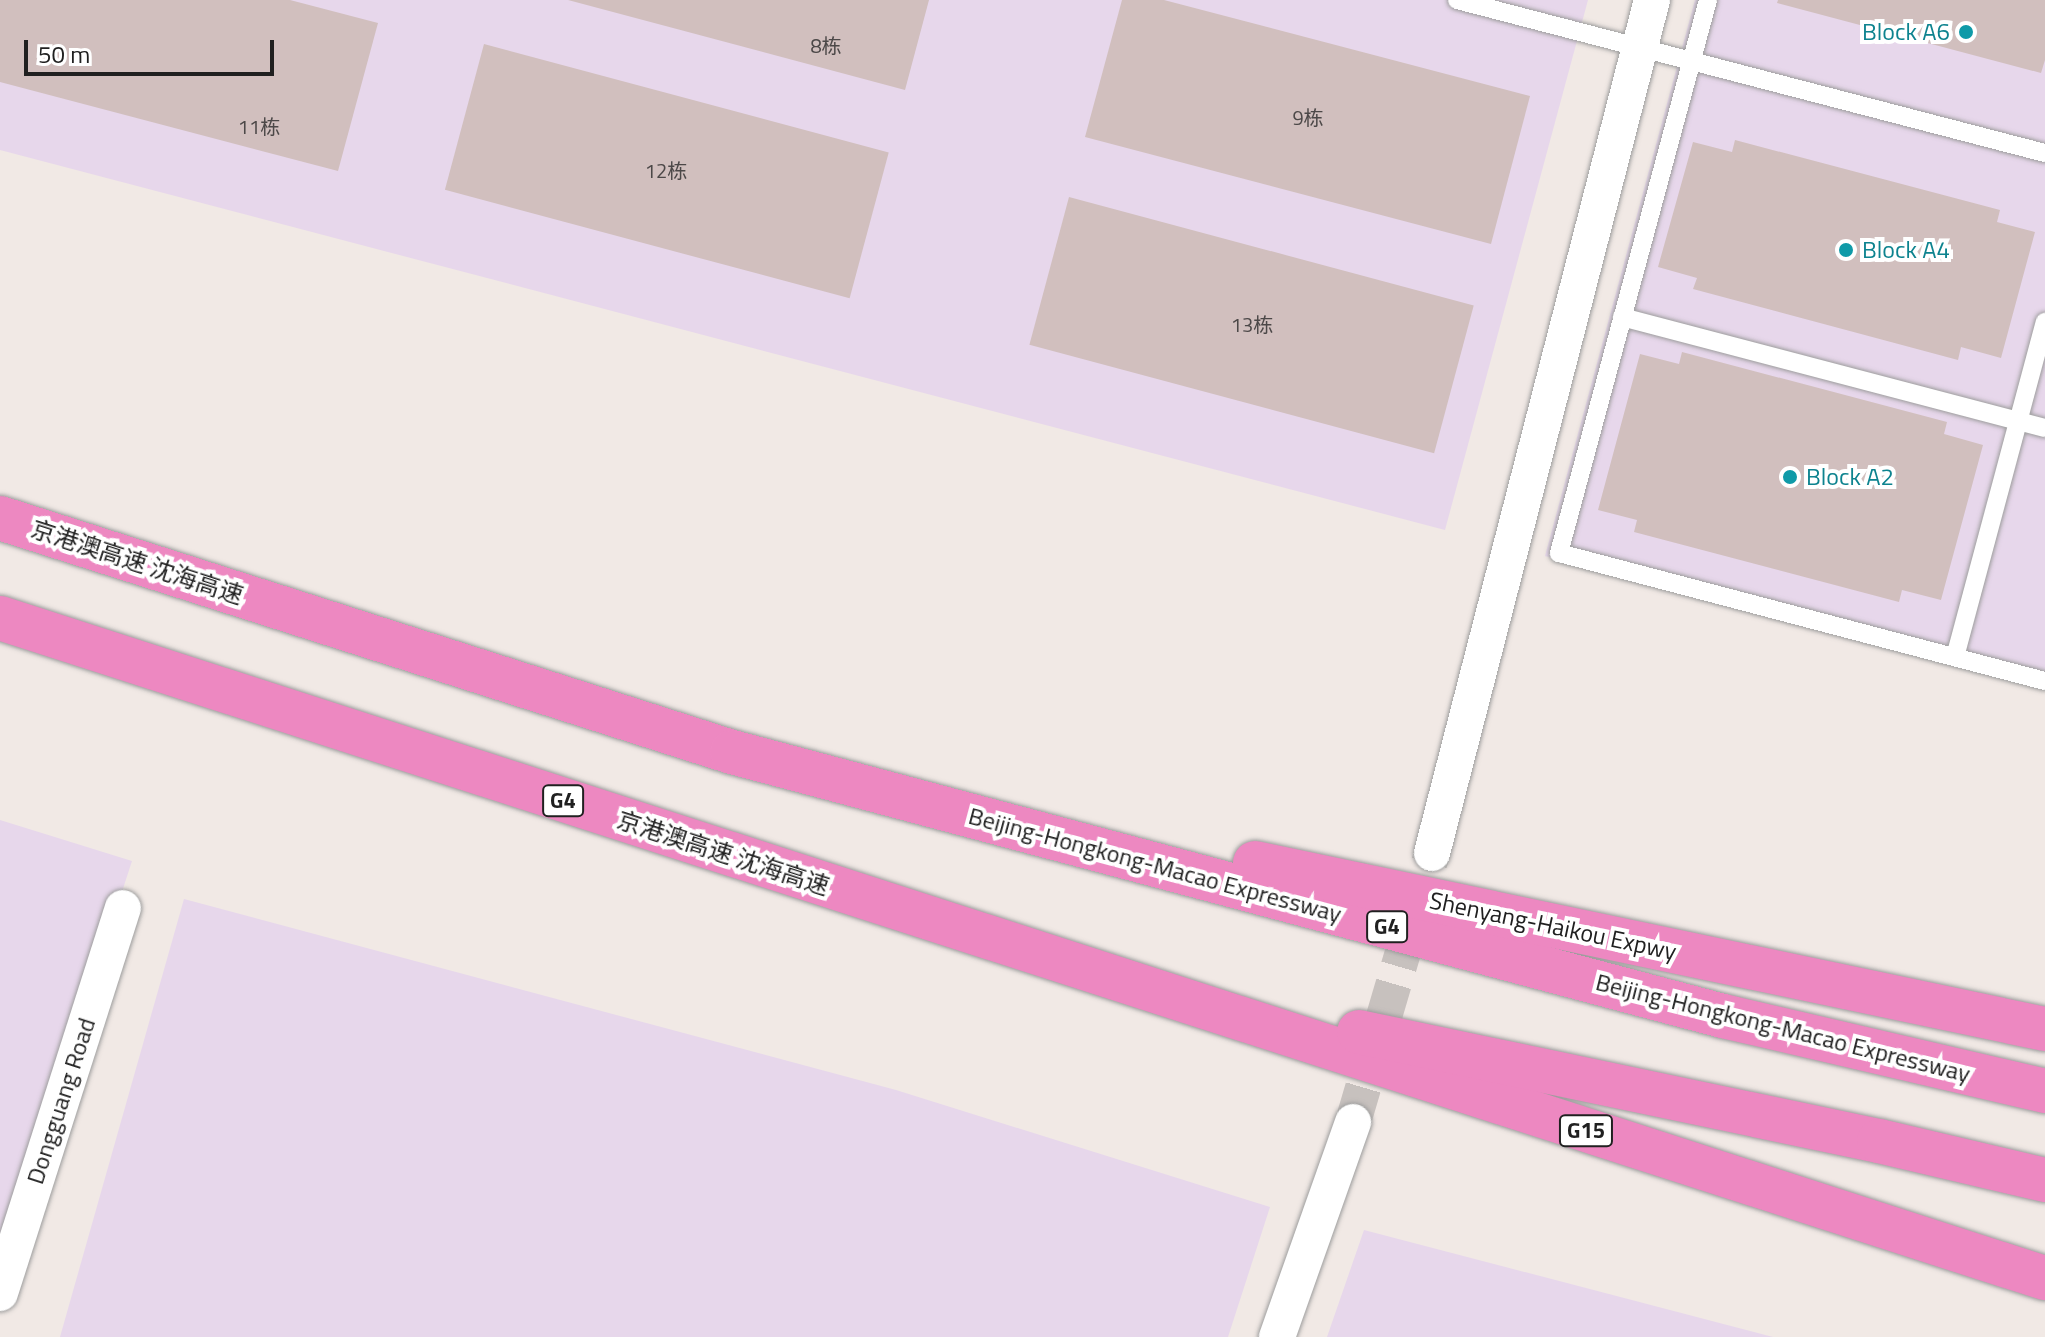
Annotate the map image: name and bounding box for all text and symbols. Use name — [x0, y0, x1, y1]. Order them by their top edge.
place label: Block A6 — [1862, 18, 1950, 46]
marker: Block A6 — [1957, 23, 1975, 41]
scale bar — [28, 24, 278, 74]
house number: 8栋 — [810, 33, 842, 57]
text: 50 m — [38, 36, 90, 72]
house number: 9栋 — [1292, 105, 1324, 129]
house number: 11栋 — [238, 114, 280, 138]
house number: 12栋 — [645, 158, 687, 182]
place label: Block A4 — [1862, 236, 1950, 264]
marker: Block A4 — [1837, 241, 1855, 259]
house number: 13栋 — [1231, 312, 1273, 336]
place label: Block A2 — [1806, 463, 1894, 491]
marker: Block A2 — [1781, 468, 1799, 486]
street label: 京港澳高速 沈海高速 — [27, 514, 247, 610]
road number: G4 — [541, 783, 585, 819]
street label: Beijing-Hongkong-Macao Expressway — [965, 801, 1345, 929]
street label: 京港澳高速 沈海高速 — [613, 805, 833, 901]
street label: Shenyang-Haikou Expwy — [1427, 886, 1679, 966]
road number: G4 — [1365, 909, 1409, 945]
street label: Beijing-Hongkong-Macao Expressway — [1593, 967, 1973, 1089]
street label: Dongguang Road — [21, 1014, 101, 1188]
road number: G15 — [1558, 1113, 1614, 1149]

